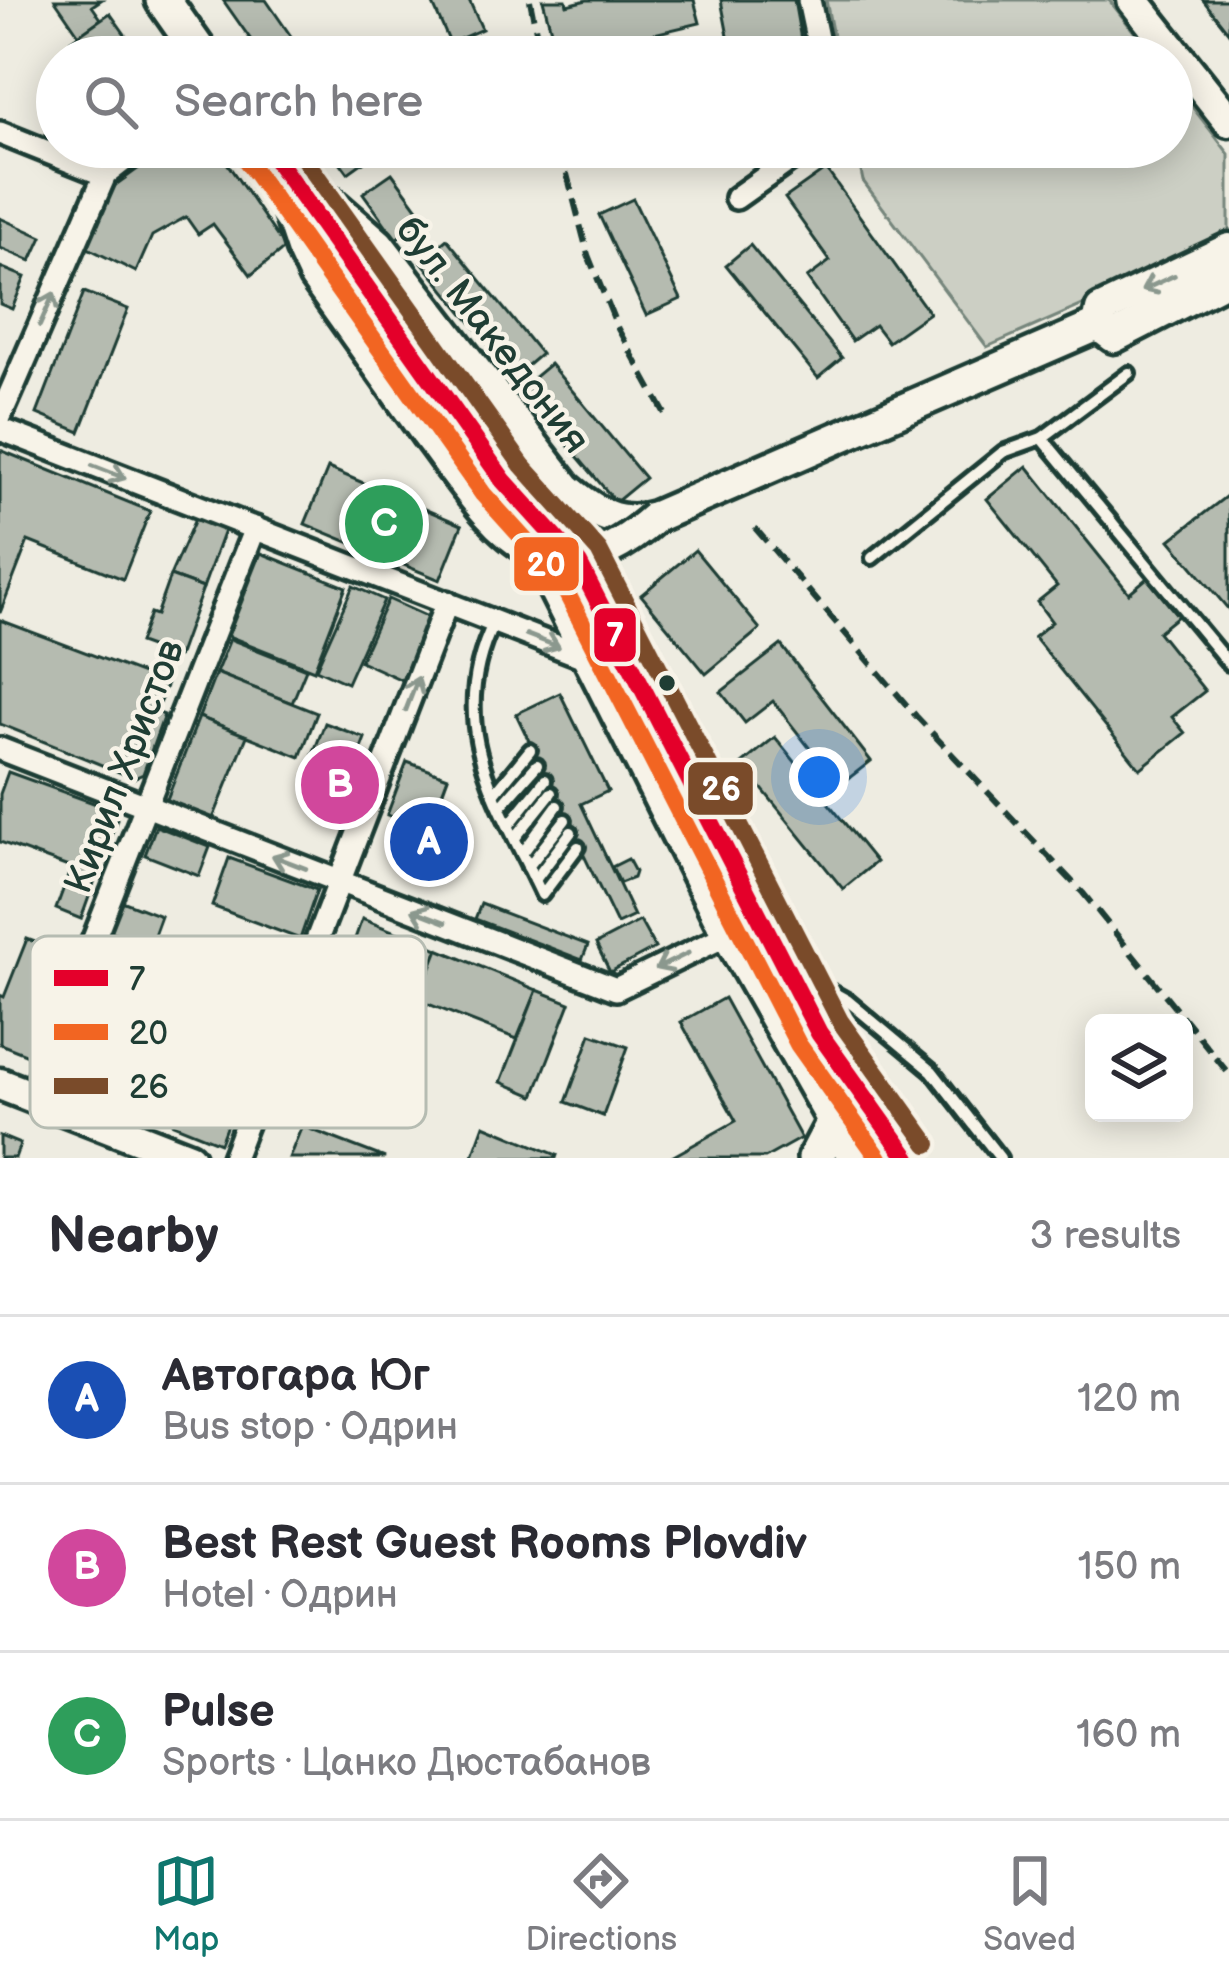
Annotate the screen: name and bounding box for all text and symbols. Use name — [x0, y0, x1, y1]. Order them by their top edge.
search box — [36, 36, 1193, 168]
icon: search — [78, 69, 144, 135]
text: Search here — [174, 75, 423, 130]
street label: бул. Македония — [385, 208, 599, 463]
one-way arrow — [1141, 273, 1177, 295]
one-way arrow — [37, 292, 59, 328]
one-way arrow — [90, 462, 127, 484]
pin: C — [345, 479, 423, 569]
line badge: 20 — [512, 535, 581, 593]
text: 20 — [526, 546, 566, 586]
line badge: 7 — [592, 606, 638, 664]
text: 7 — [606, 616, 624, 656]
one-way arrow — [524, 632, 561, 654]
street label: Кирил Христов — [55, 633, 195, 900]
unlabelled marker — [656, 672, 678, 694]
one-way arrow — [403, 677, 425, 714]
pin: B — [301, 740, 379, 830]
your location — [789, 747, 849, 807]
line badge: 26 — [686, 760, 755, 817]
text: 26 — [701, 770, 741, 810]
pin: A — [390, 797, 468, 887]
one-way arrow — [272, 850, 309, 871]
one-way arrow — [411, 904, 448, 926]
legend — [30, 936, 426, 1128]
one-way arrow — [655, 951, 691, 974]
text: 7 — [129, 960, 145, 1000]
text: 20 — [129, 1014, 168, 1054]
map controls — [1085, 1014, 1193, 1122]
button: layers — [1085, 1014, 1193, 1122]
text: 26 — [129, 1068, 169, 1108]
text: Nearby — [48, 1206, 219, 1267]
text: 3 results — [1029, 1213, 1181, 1260]
text: Автогара Юг — [162, 1349, 430, 1404]
text: A — [75, 1376, 99, 1423]
text: 120 m — [1077, 1376, 1181, 1423]
text: Bus stop · Одрин — [162, 1404, 458, 1451]
text: Best Rest Guest Rooms Plovdiv — [162, 1517, 807, 1572]
text: B — [73, 1544, 101, 1591]
text: 150 m — [1078, 1544, 1181, 1591]
text: Hotel · Одрин — [162, 1572, 398, 1619]
text: Pulse — [162, 1685, 275, 1740]
text: C — [73, 1712, 101, 1759]
text: 160 m — [1076, 1712, 1181, 1759]
text: Sports · Цанко Дюстабанов — [162, 1740, 651, 1787]
tab: Map — [153, 1848, 219, 1960]
tab: Directions — [526, 1848, 677, 1960]
tab: Saved — [983, 1848, 1076, 1960]

